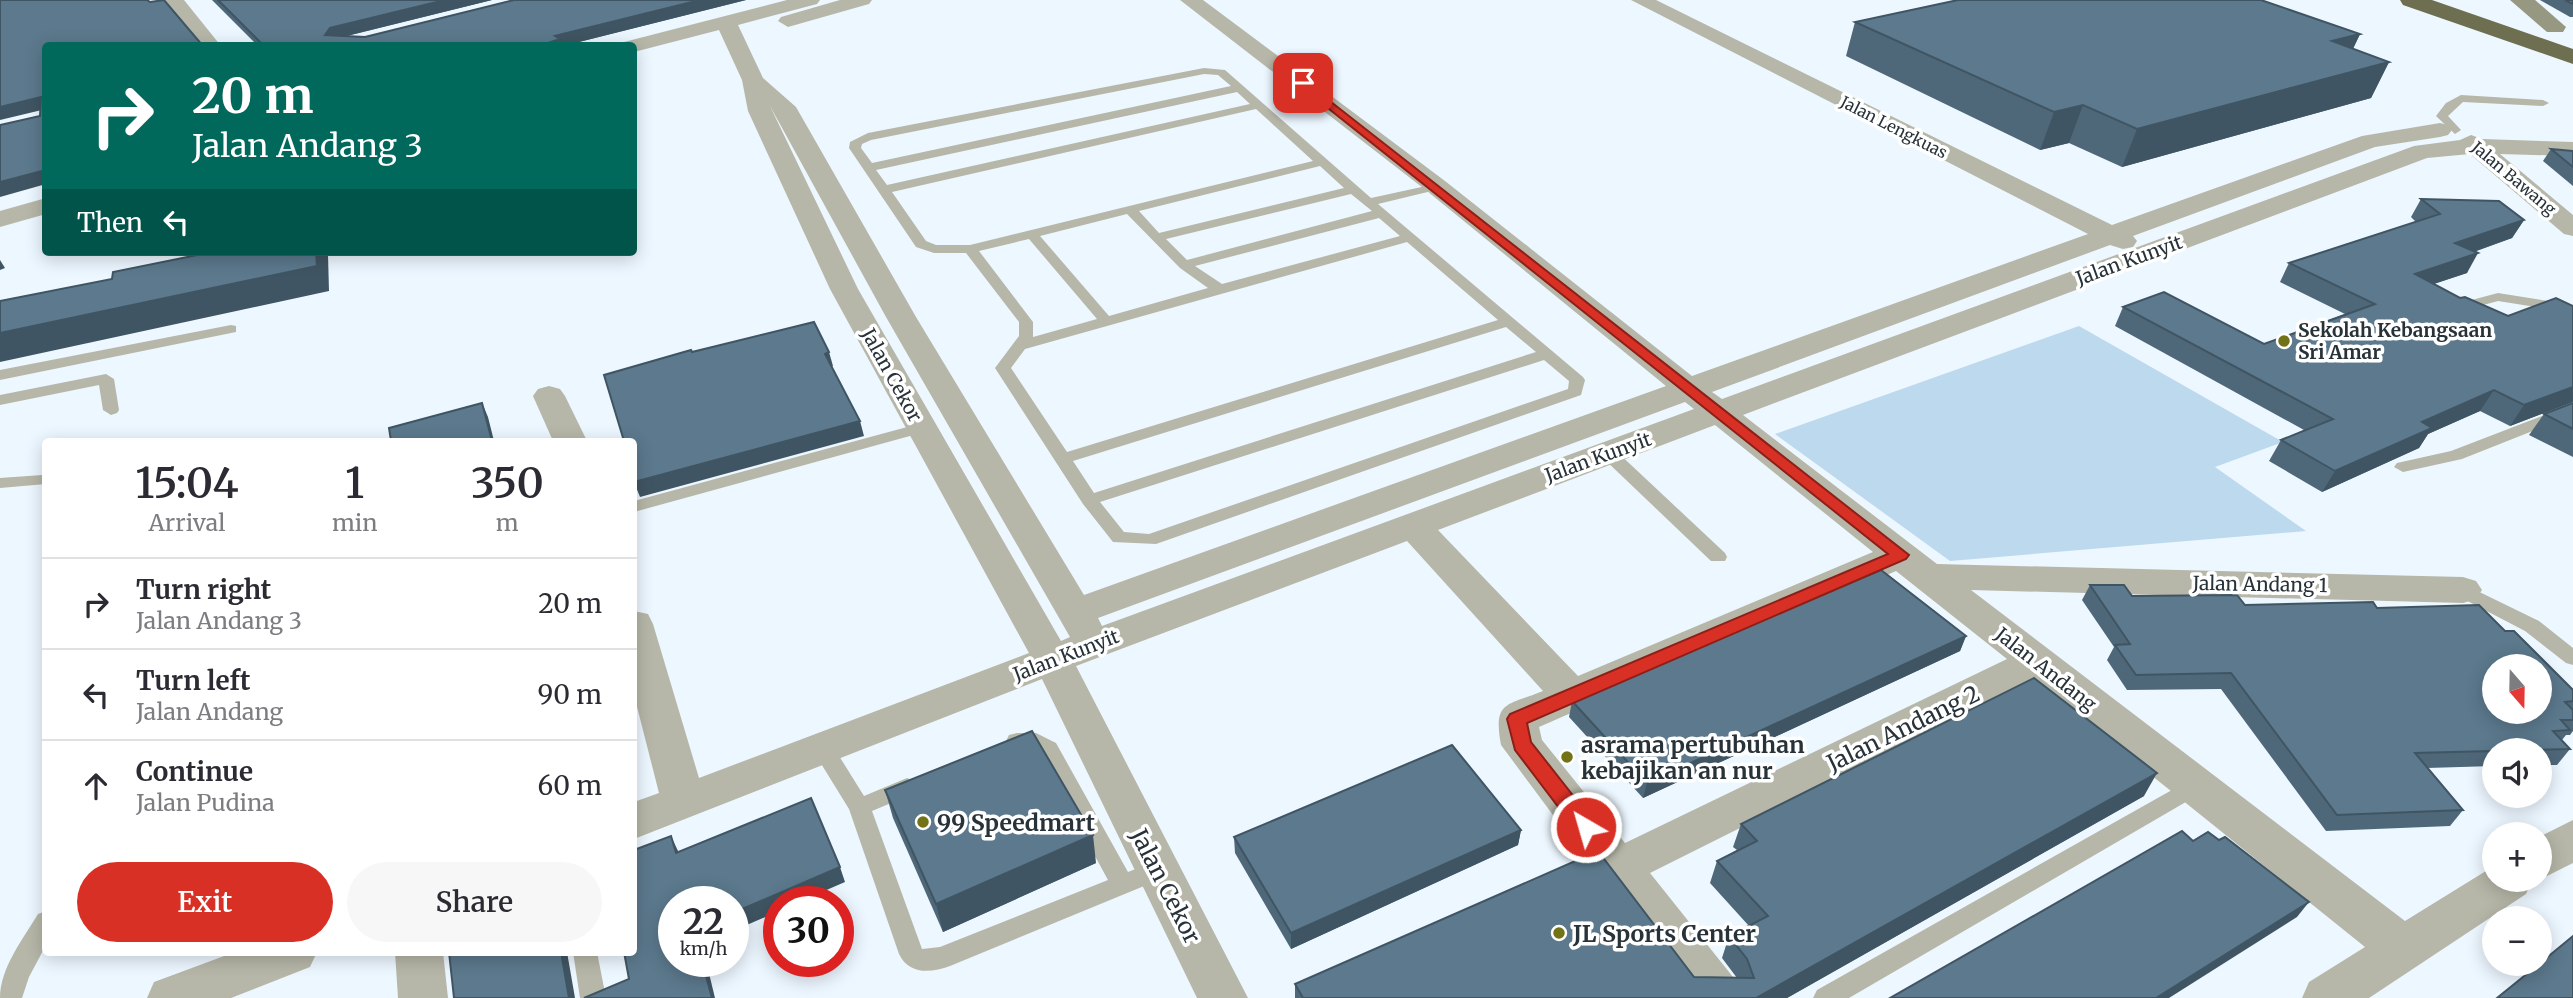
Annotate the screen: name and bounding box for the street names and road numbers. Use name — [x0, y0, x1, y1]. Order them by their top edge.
street label: Jalan Lengkuas — [1836, 91, 1951, 163]
street label: Jalan Bawang — [2467, 136, 2560, 219]
street label: Jalan Kunyit — [2072, 229, 2186, 291]
street label: Jalan Cekor — [856, 323, 928, 426]
street label: Jalan Kunyit — [1541, 426, 1655, 488]
street label: Jalan Andang 1 — [2191, 571, 2328, 597]
street label: Jalan Andang — [1990, 621, 2102, 716]
street label: Jalan Kunyit — [1009, 624, 1123, 687]
street label: Jalan Andang 2 — [1821, 678, 1984, 778]
street label: Jalan Cekor — [1124, 823, 1207, 948]

